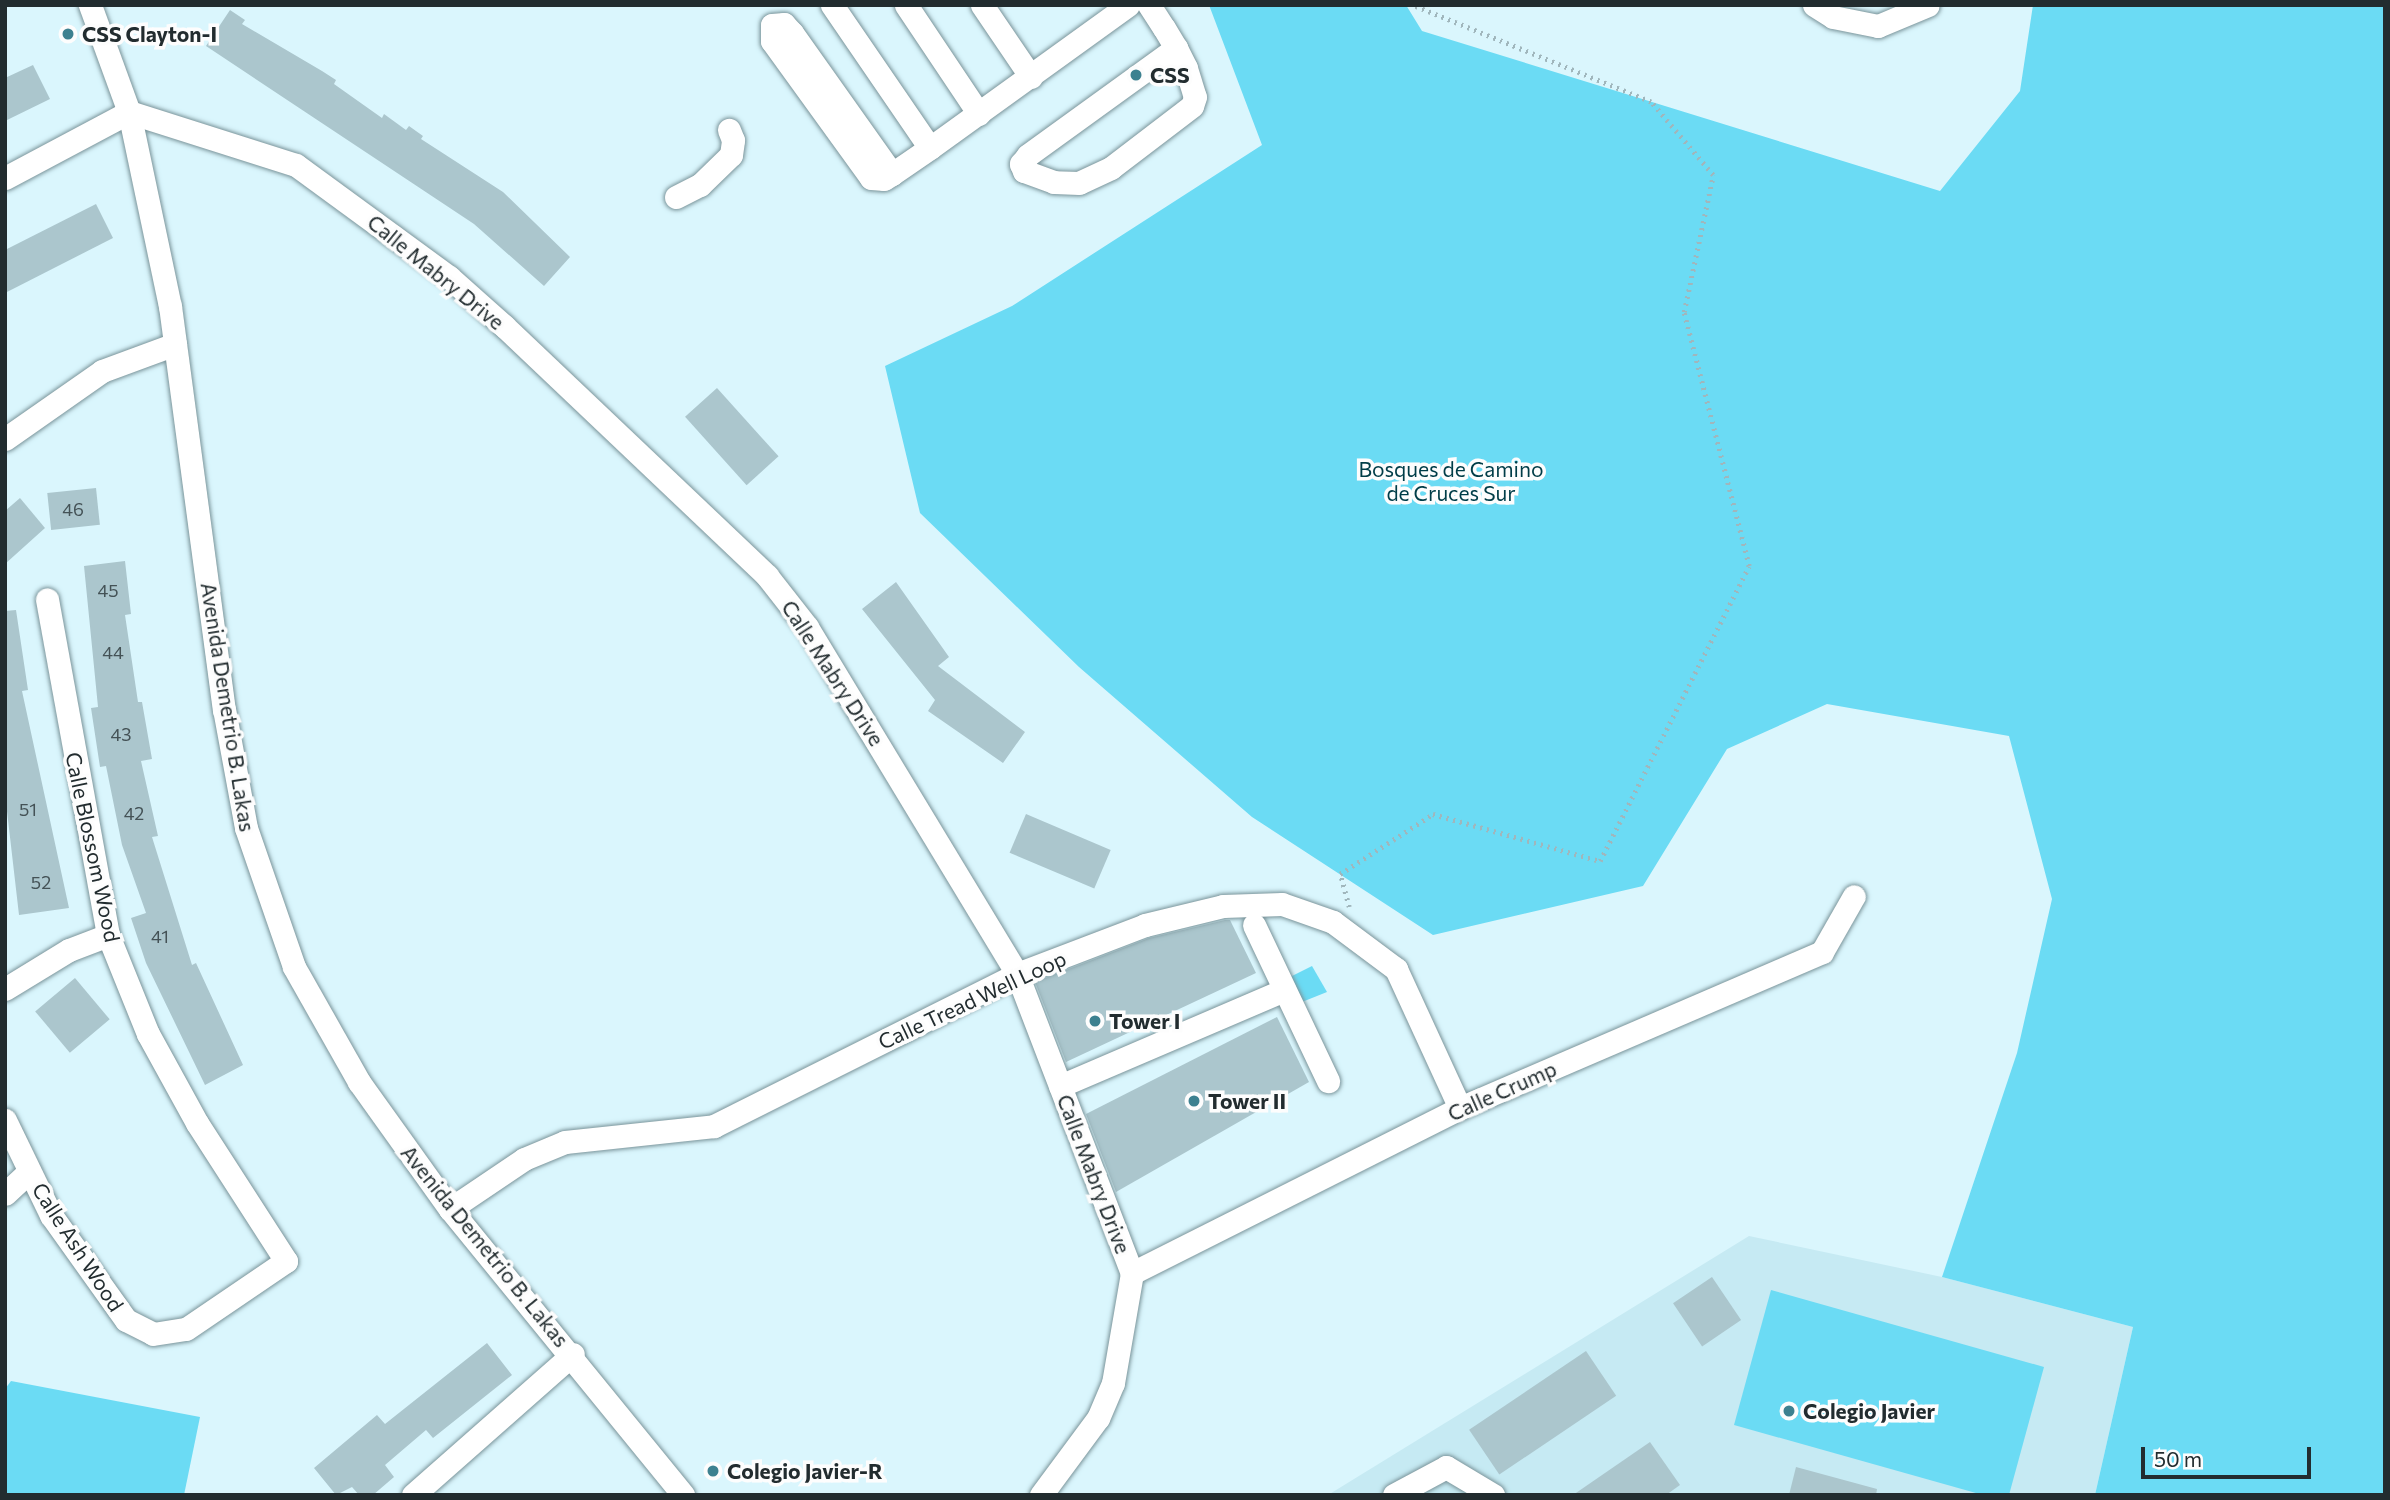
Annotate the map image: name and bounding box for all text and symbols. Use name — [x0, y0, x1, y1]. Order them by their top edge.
place label: CSS Clayton-I — [82, 21, 217, 47]
marker: CSS Clayton-I — [60, 26, 76, 42]
place label: CSS — [1150, 62, 1190, 88]
marker: CSS — [1128, 67, 1144, 83]
street label: Calle Mabry Drive — [363, 209, 509, 335]
park label: Bosques de Camino de Cruces Sur — [1359, 456, 1543, 506]
house number: 46 — [62, 498, 84, 520]
house number: 45 — [97, 579, 119, 601]
street label: Avenida Demetrio B. Lakas — [196, 581, 260, 833]
street label: Calle Mabry Drive — [777, 596, 889, 750]
house number: 44 — [102, 641, 124, 663]
house number: 43 — [110, 723, 132, 745]
street label: Calle Blossom Wood — [61, 750, 125, 944]
house number: 51 — [19, 798, 37, 820]
house number: 42 — [124, 802, 144, 824]
house number: 52 — [31, 871, 51, 893]
house number: 41 — [151, 925, 169, 947]
street label: Calle Tread Well Loop — [874, 945, 1070, 1055]
place label: Tower I — [1109, 1008, 1180, 1034]
marker: Tower I — [1087, 1013, 1103, 1029]
street label: Calle Crump — [1444, 1056, 1560, 1126]
place label: Tower II — [1208, 1088, 1286, 1114]
street label: Calle Mabry Drive — [1052, 1091, 1136, 1257]
marker: Tower II — [1186, 1093, 1202, 1109]
street label: Avenida Demetrio B. Lakas — [396, 1140, 574, 1352]
street label: Calle Ash Wood — [27, 1178, 129, 1316]
place label: Colegio Javier — [1803, 1398, 1935, 1424]
marker: Colegio Javier — [1781, 1403, 1797, 1419]
scale bar — [2145, 1434, 2315, 1478]
text: 50 m — [2154, 1446, 2202, 1471]
place label: Colegio Javier-R — [727, 1458, 883, 1484]
marker: Colegio Javier-R — [705, 1463, 721, 1479]

